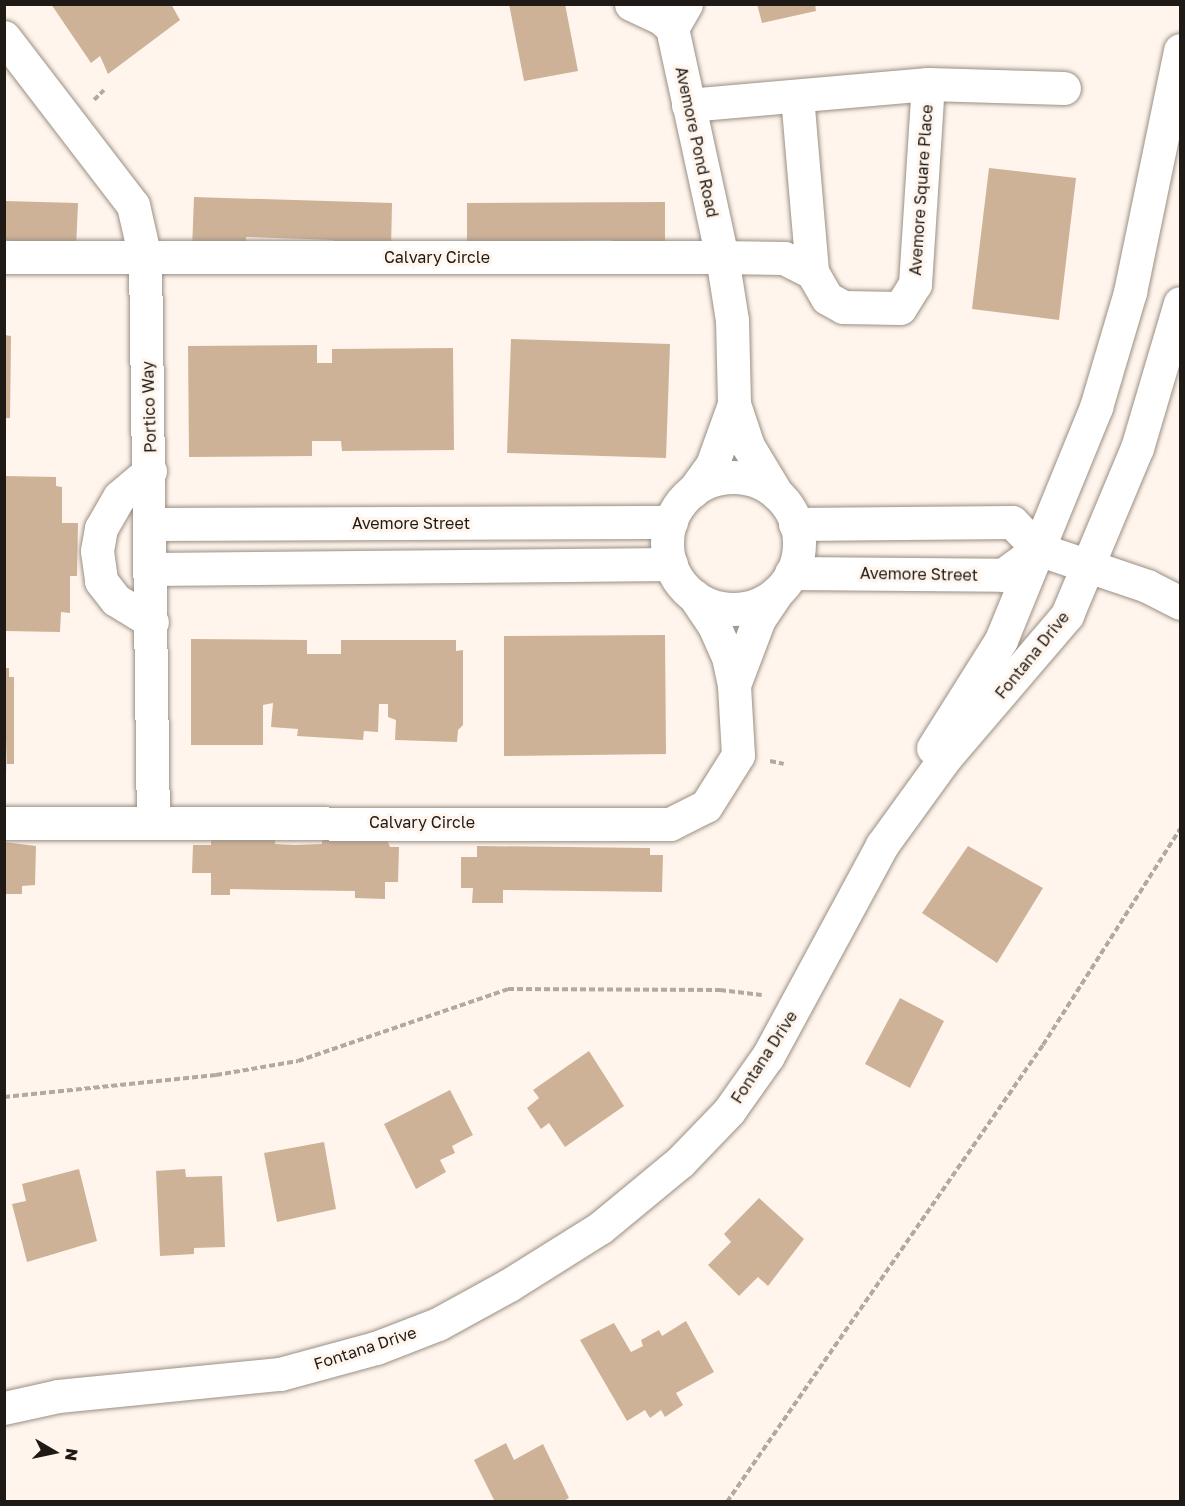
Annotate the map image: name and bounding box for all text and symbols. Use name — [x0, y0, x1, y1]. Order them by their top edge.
street label: Avemore Pond Road — [672, 65, 722, 219]
street label: Avemore Square Place — [905, 104, 937, 276]
street label: Calvary Circle — [384, 247, 490, 267]
street label: Portico Way — [138, 361, 160, 453]
street label: Avemore Street — [352, 513, 470, 533]
street label: Avemore Street — [860, 563, 978, 585]
street label: Fontana Drive — [991, 608, 1073, 702]
street label: Calvary Circle — [369, 812, 475, 832]
street label: Fontana Drive — [727, 1007, 801, 1107]
street label: Fontana Drive — [311, 1322, 419, 1374]
north arrow — [24, 1422, 84, 1482]
text: N — [61, 1447, 83, 1462]

